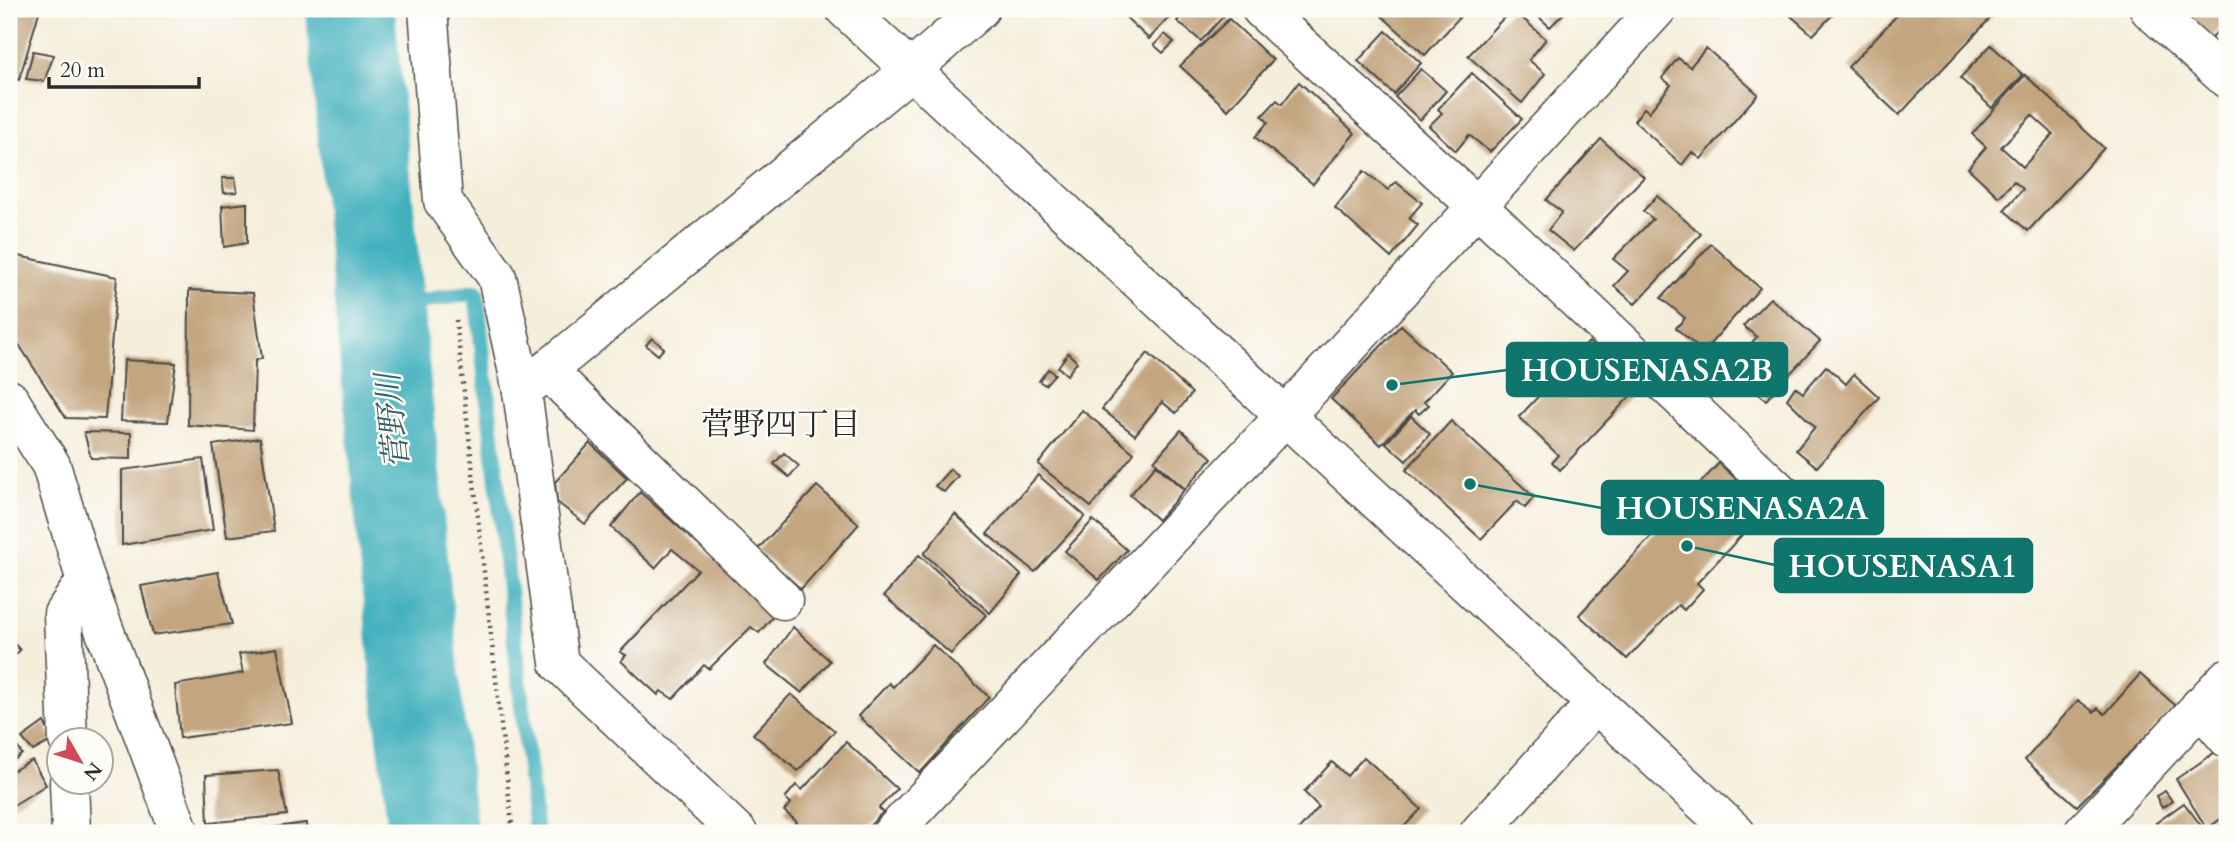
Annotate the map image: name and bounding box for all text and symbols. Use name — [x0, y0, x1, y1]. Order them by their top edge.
scale bar — [49, 46, 200, 90]
text: 20 m — [60, 56, 105, 85]
callout: HOUSENASA2B — [1507, 343, 1787, 396]
text: HOUSENASA2B — [1521, 349, 1773, 393]
water label: 菅野川 — [366, 368, 420, 471]
district label: 菅野四丁目 — [701, 403, 861, 447]
callout: HOUSENASA2A — [1602, 481, 1883, 534]
text: HOUSENASA2A — [1616, 487, 1868, 531]
callout: HOUSENASA1 — [1775, 539, 2032, 592]
text: HOUSENASA1 — [1789, 545, 2017, 589]
north arrow — [46, 726, 116, 796]
text: N — [77, 756, 108, 786]

